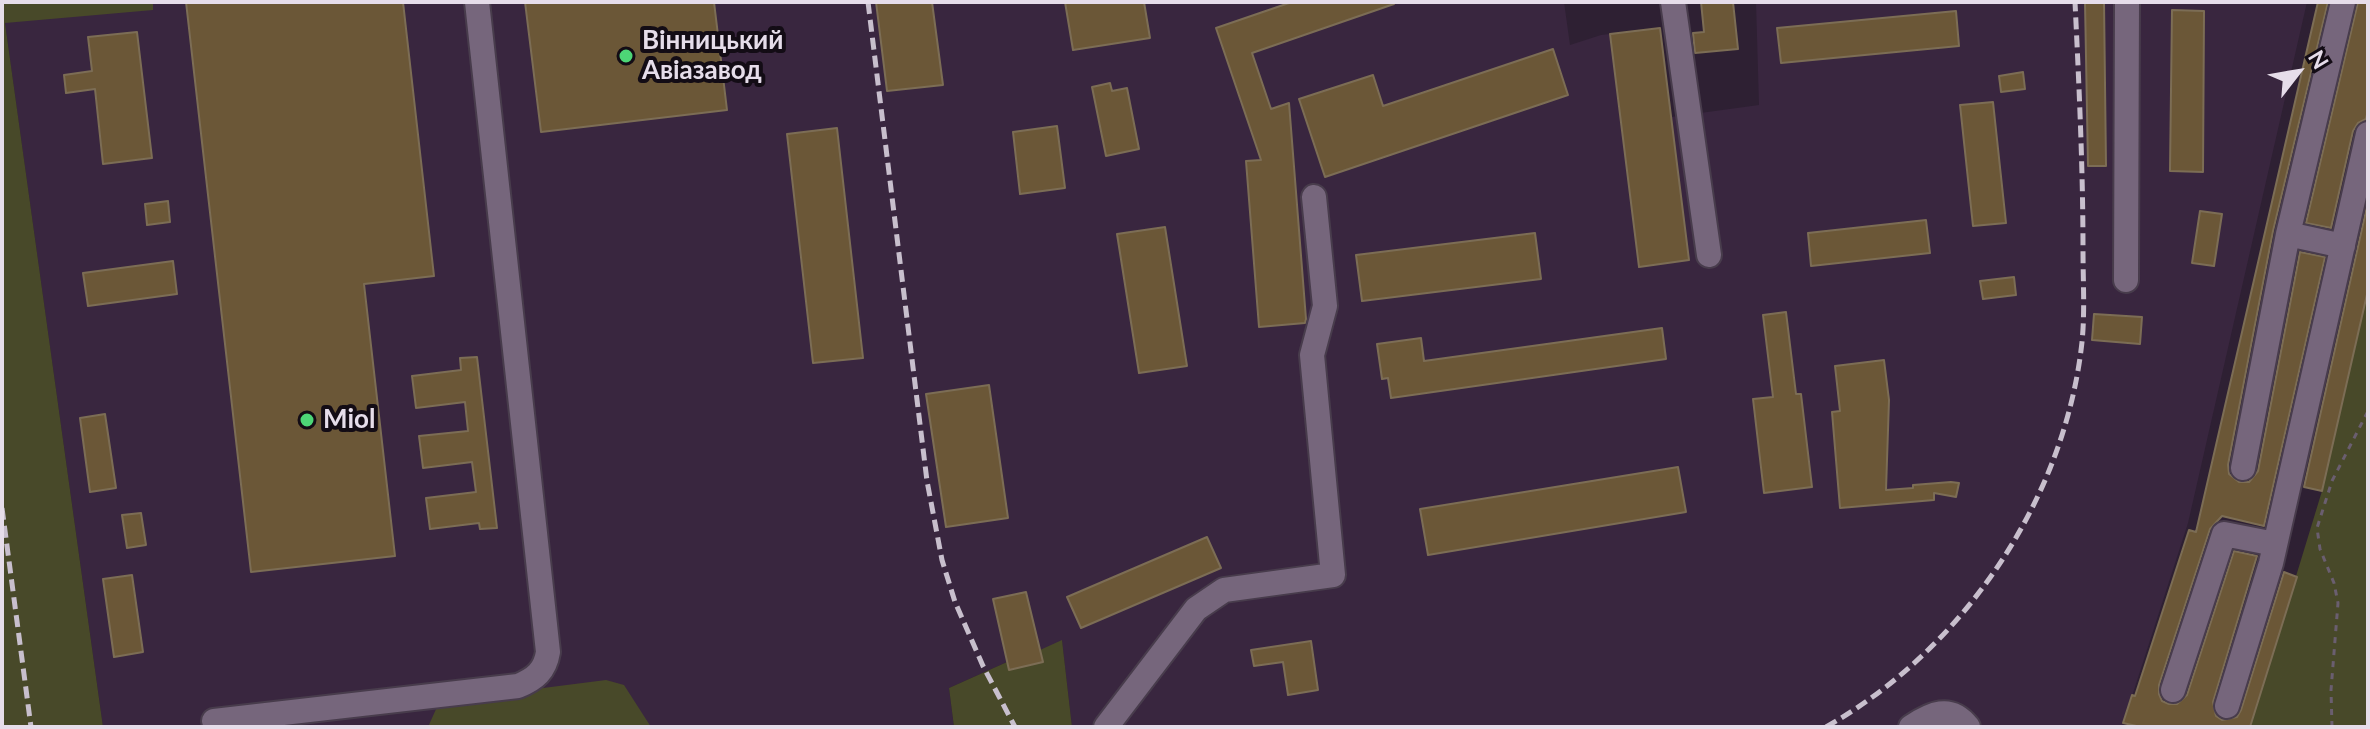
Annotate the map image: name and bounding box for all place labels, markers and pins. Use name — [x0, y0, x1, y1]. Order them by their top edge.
place label: Вінницький Авіазавод — [642, 25, 783, 86]
marker: Вінницький Авіазавод — [617, 47, 635, 65]
place label: Miol — [323, 404, 375, 436]
marker: Miol — [298, 411, 316, 429]

